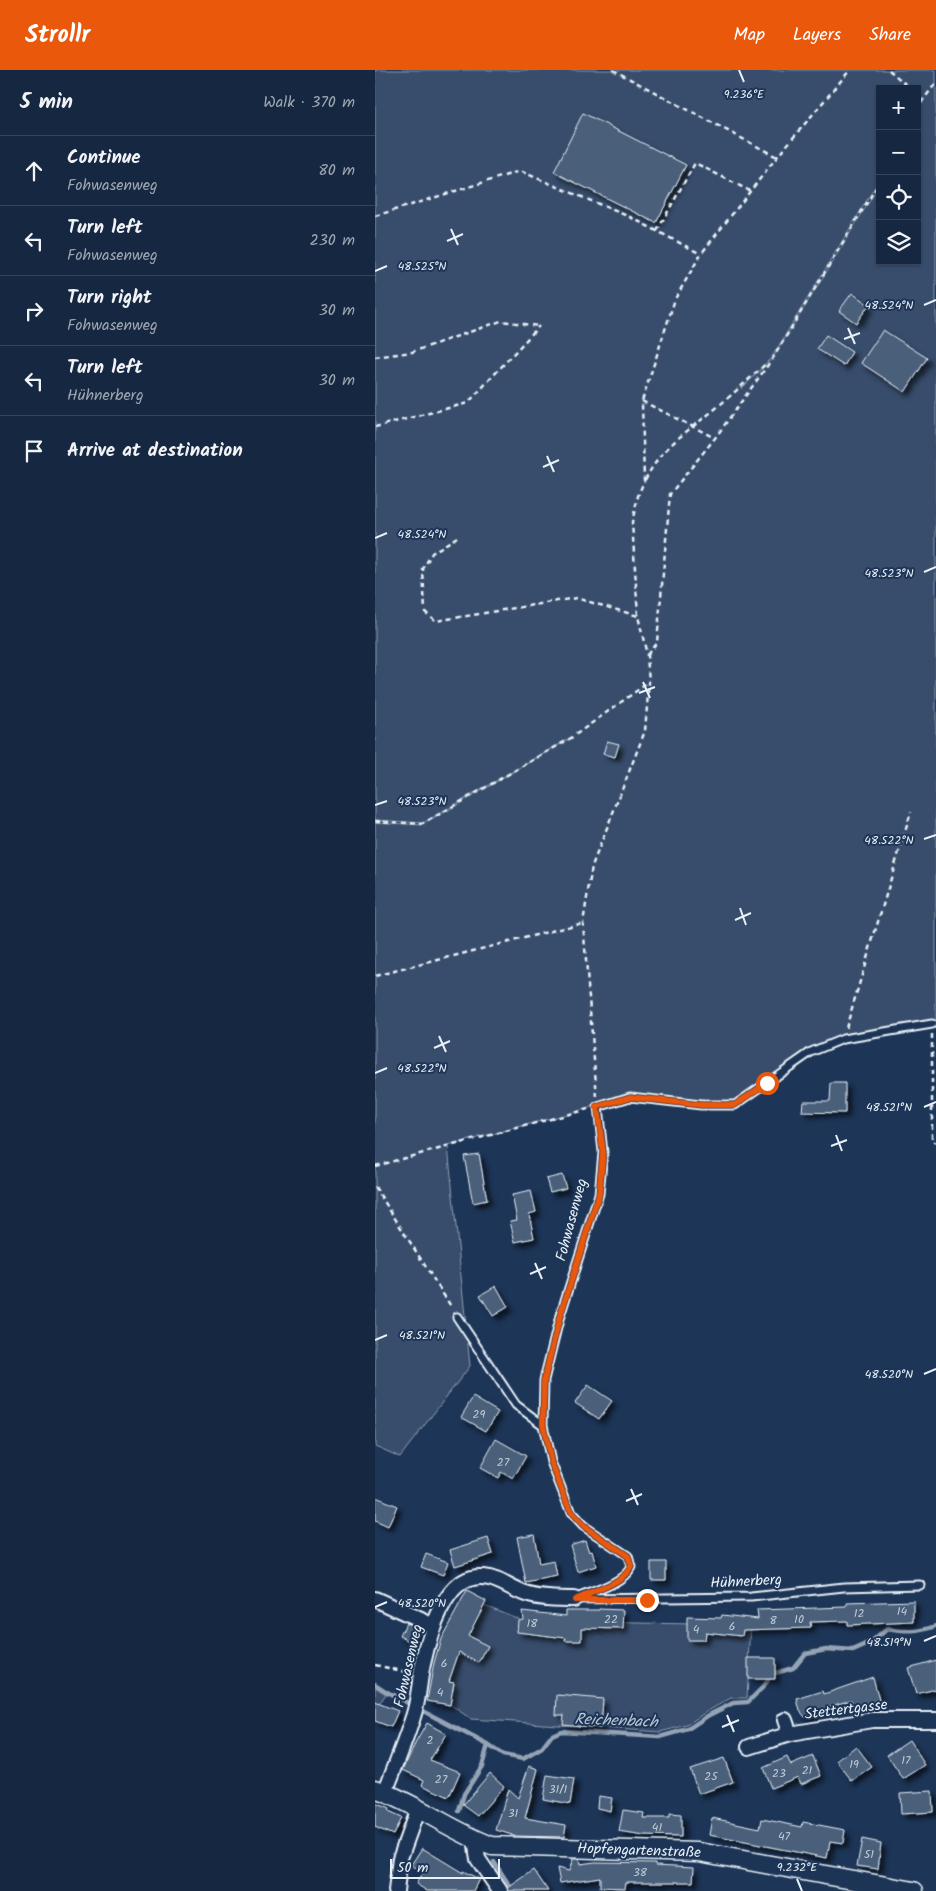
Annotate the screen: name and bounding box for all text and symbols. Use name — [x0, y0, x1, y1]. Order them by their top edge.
text: Strollr — [25, 16, 90, 55]
text: Map — [734, 21, 765, 50]
text: Layers — [793, 21, 841, 50]
text: Share — [869, 21, 911, 50]
text: 9.236°E — [724, 85, 765, 104]
map controls — [876, 85, 921, 265]
button: + — [876, 85, 921, 130]
text: 5 min — [20, 86, 73, 119]
text: Walk · 370 m — [263, 90, 355, 115]
button: − — [876, 130, 921, 175]
text: Continue — [67, 143, 140, 173]
icon: ahead — [20, 157, 48, 185]
text: 80 m — [318, 158, 355, 183]
text: Fohwasenweg — [67, 173, 158, 198]
button: locate — [876, 175, 921, 220]
text: Turn left — [67, 213, 142, 243]
button: layers — [876, 220, 921, 265]
icon: left — [20, 227, 48, 255]
text: 230 m — [309, 228, 355, 253]
text: Fohwasenweg — [67, 243, 158, 268]
text: 48.525°N — [398, 257, 446, 276]
text: Turn right — [67, 283, 152, 313]
text: 48.524°N — [865, 296, 913, 315]
icon: right — [20, 297, 48, 325]
text: 30 m — [319, 298, 355, 323]
text: Fohwasenweg — [67, 313, 158, 338]
text: Turn left — [67, 353, 142, 383]
icon: left — [20, 367, 48, 395]
text: 30 m — [319, 368, 355, 393]
text: Hühnerberg — [67, 383, 143, 408]
text: Arrive at destination — [67, 436, 243, 466]
icon: arrive — [20, 437, 48, 465]
text: 48.524°N — [398, 525, 446, 544]
text: 48.523°N — [864, 564, 914, 583]
text: 48.523°N — [397, 792, 447, 811]
text: 48.522°N — [864, 831, 914, 850]
text: 48.522°N — [397, 1059, 447, 1078]
route start — [756, 1072, 779, 1095]
text: 48.521°N — [866, 1098, 912, 1117]
street label: Fohwasenweg — [549, 1176, 595, 1264]
text: 48.521°N — [399, 1326, 445, 1345]
text: 48.520°N — [865, 1365, 913, 1384]
house number: 29 — [473, 1405, 486, 1424]
house number: 27 — [497, 1453, 510, 1472]
street label: Hühnerberg — [710, 1568, 782, 1596]
route end — [636, 1589, 659, 1612]
text: 48.520°N — [398, 1594, 446, 1613]
house number: 14 — [897, 1602, 908, 1621]
house number: 12 — [854, 1604, 864, 1623]
house number: 22 — [604, 1610, 618, 1629]
house number: 10 — [794, 1610, 804, 1629]
house number: 8 — [769, 1611, 777, 1630]
house number: 18 — [527, 1614, 538, 1633]
house number: 6 — [729, 1617, 735, 1636]
house number: 4 — [693, 1620, 700, 1639]
street label: Fohwasenweg — [388, 1622, 430, 1710]
text: 48.519°N — [867, 1633, 911, 1652]
house number: 6 — [441, 1654, 447, 1673]
house number: 4 — [437, 1683, 444, 1702]
street label: Stettertgasse — [803, 1693, 889, 1727]
water label: Reichenbach — [574, 1707, 660, 1735]
house number: 2 — [427, 1731, 434, 1750]
house number: 17 — [901, 1751, 911, 1770]
house number: 19 — [849, 1755, 859, 1774]
house number: 21 — [802, 1761, 813, 1780]
house number: 23 — [772, 1764, 786, 1783]
house number: 25 — [704, 1767, 719, 1786]
house number: 27 — [435, 1770, 448, 1789]
house number: 31/1 — [549, 1780, 568, 1799]
house number: 31 — [508, 1804, 519, 1823]
house number: 41 — [652, 1818, 662, 1837]
house number: 47 — [778, 1827, 791, 1846]
street label: Hopfengartenstraße — [577, 1837, 702, 1865]
house number: 51 — [864, 1845, 874, 1864]
scale bar — [390, 1856, 500, 1879]
text: 50 m — [397, 1857, 428, 1879]
text: 9.232°E — [777, 1858, 818, 1877]
house number: 38 — [633, 1863, 648, 1882]

